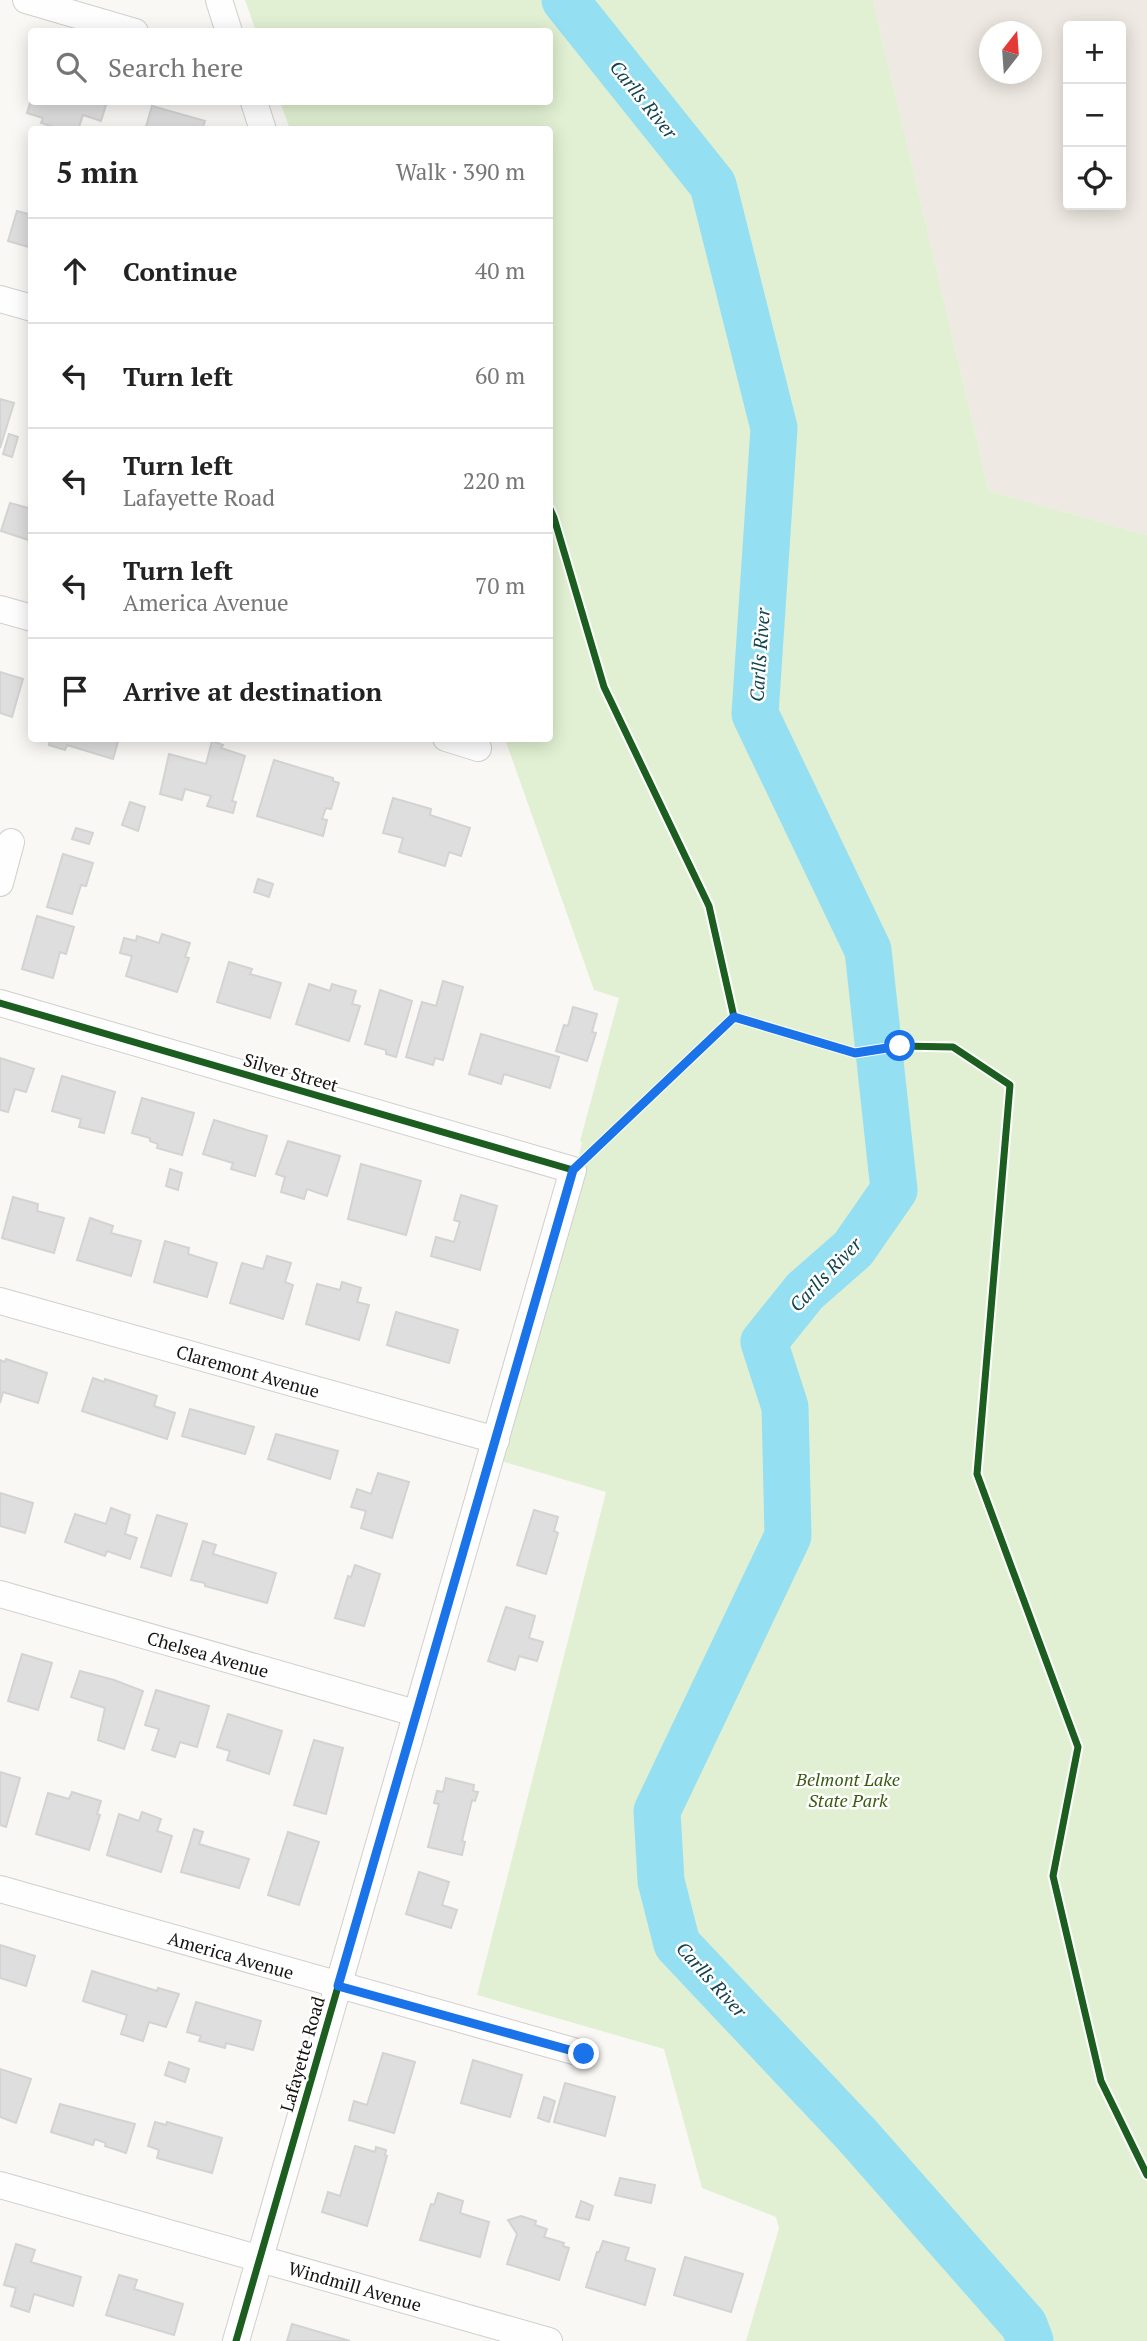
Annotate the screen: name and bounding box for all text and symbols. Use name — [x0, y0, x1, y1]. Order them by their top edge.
north arrow — [979, 21, 1042, 84]
map controls — [1063, 21, 1126, 210]
button: + — [1063, 21, 1126, 84]
search box — [28, 28, 553, 105]
icon: search — [52, 48, 90, 86]
text: Search here — [108, 50, 243, 84]
water label: Carlls River — [605, 55, 684, 144]
button: − — [1063, 84, 1126, 147]
button: locate — [1063, 147, 1126, 210]
text: 5 min — [56, 152, 138, 192]
text: Walk · 390 m — [396, 156, 525, 187]
icon: ahead — [56, 252, 94, 290]
text: Continue — [123, 254, 237, 288]
text: 40 m — [475, 255, 525, 286]
icon: left — [56, 357, 94, 395]
text: Turn left — [123, 359, 233, 393]
text: 60 m — [475, 360, 525, 391]
text: Turn left — [123, 448, 233, 482]
icon: left — [56, 462, 94, 500]
text: 220 m — [463, 465, 525, 496]
text: Lafayette Road — [123, 482, 275, 513]
text: Turn left — [123, 553, 233, 587]
icon: left — [56, 567, 94, 605]
text: 70 m — [475, 570, 525, 601]
text: America Avenue — [123, 587, 289, 618]
water label: Carlls River — [743, 607, 775, 703]
icon: arrive — [56, 672, 94, 710]
text: Arrive at destination — [123, 674, 382, 708]
route start — [884, 1030, 915, 1061]
street label: Silver Street — [241, 1047, 342, 1097]
water label: Carlls River — [783, 1231, 867, 1316]
street label: Claremont Avenue — [174, 1339, 322, 1403]
street label: Chelsea Avenue — [144, 1625, 272, 1683]
park label: Belmont Lake State Park — [795, 1767, 900, 1812]
street label: America Avenue — [165, 1926, 297, 1984]
water label: Carlls River — [671, 1936, 753, 2023]
street label: Lafayette Road — [274, 1994, 330, 2114]
route end — [568, 2038, 599, 2069]
street label: Windmill Avenue — [286, 2255, 424, 2317]

